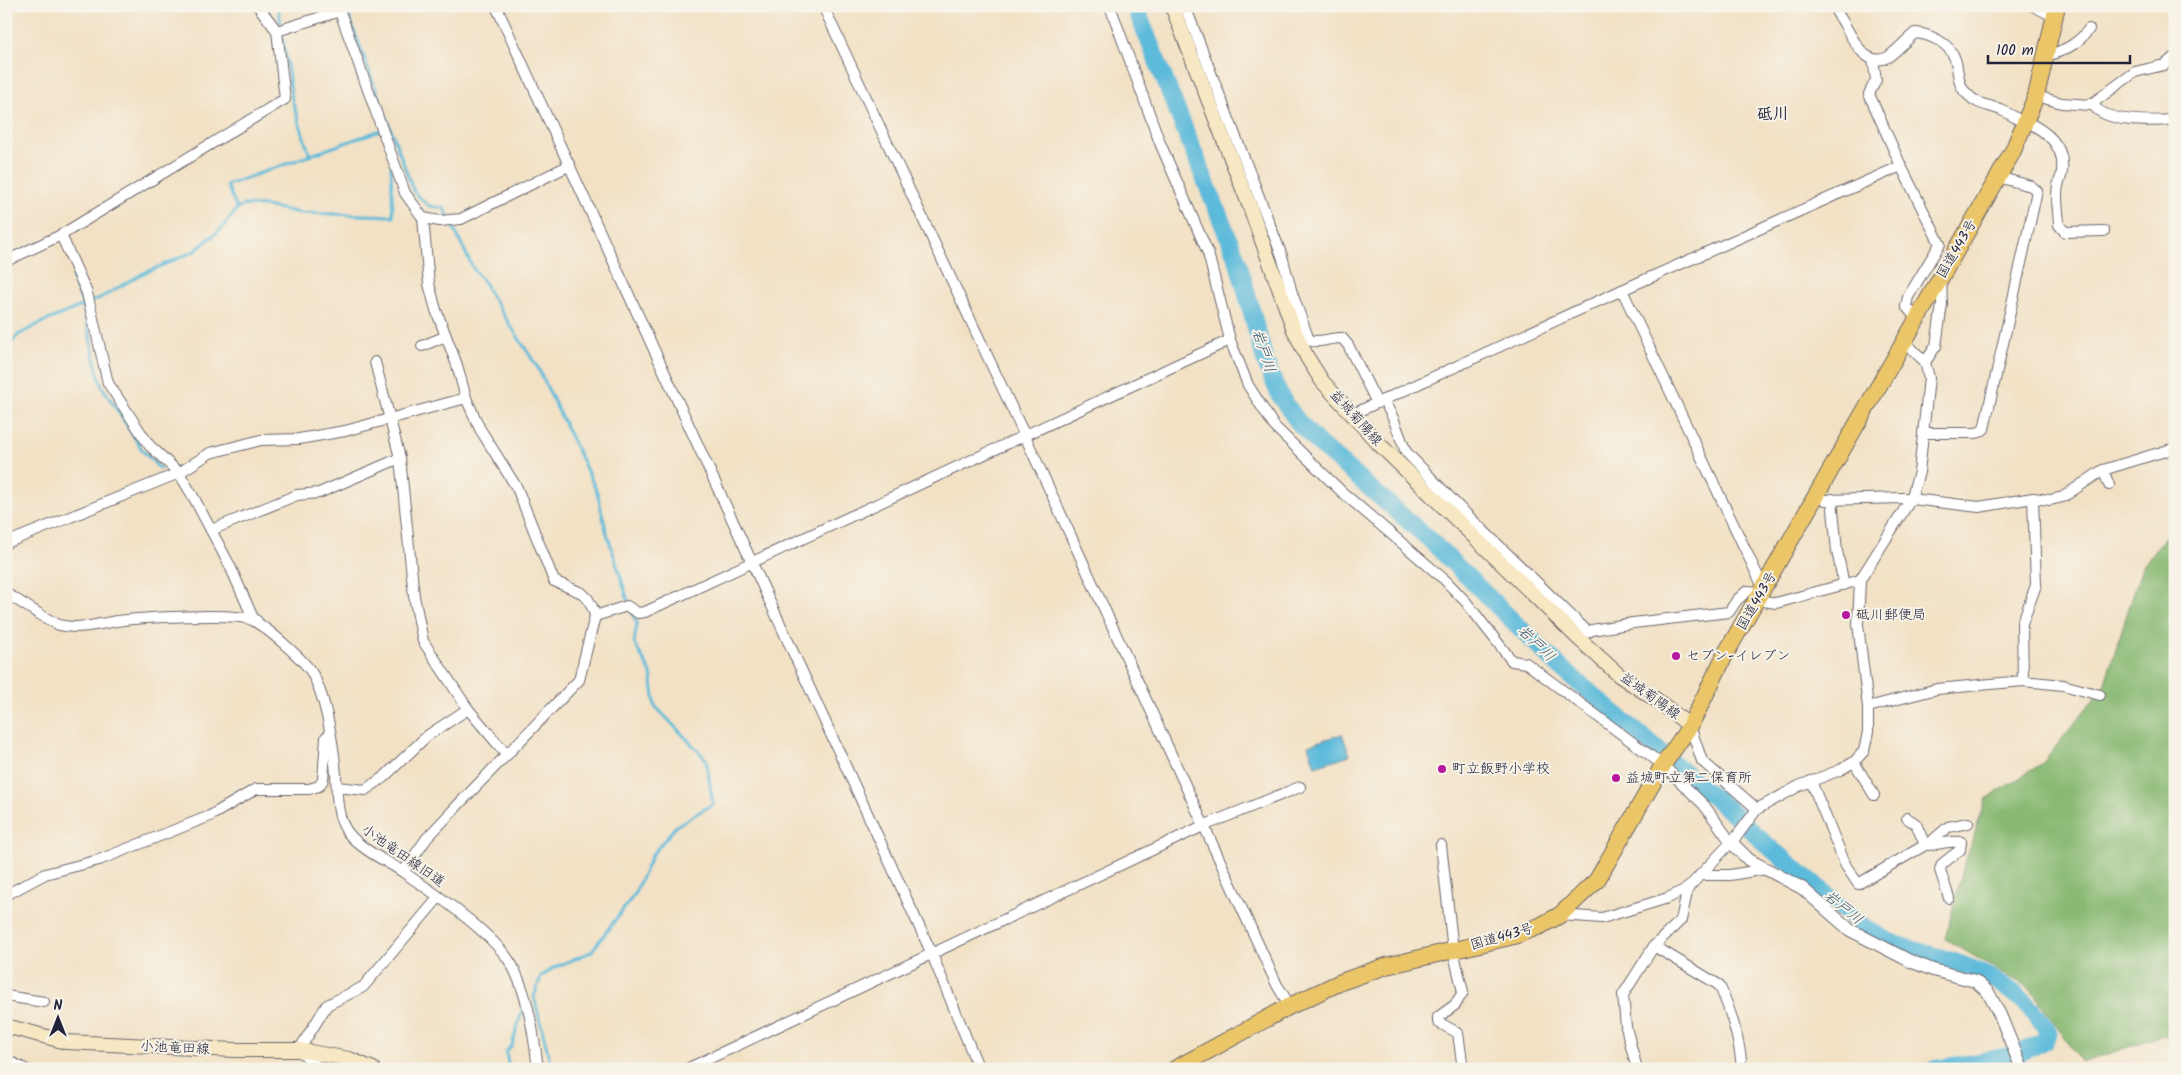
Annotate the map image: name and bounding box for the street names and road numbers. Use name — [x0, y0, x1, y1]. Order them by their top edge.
street label: 国道443号 — [1931, 215, 1983, 283]
street label: 益城菊陽線 — [1324, 385, 1388, 451]
street label: 国道443号 — [1731, 567, 1783, 635]
street label: 益城菊陽線 — [1615, 667, 1685, 725]
street label: 小池竜田線旧道 — [357, 819, 449, 893]
street label: 国道443号 — [1468, 917, 1536, 957]
street label: 小池竜田線 — [139, 1035, 211, 1061]

